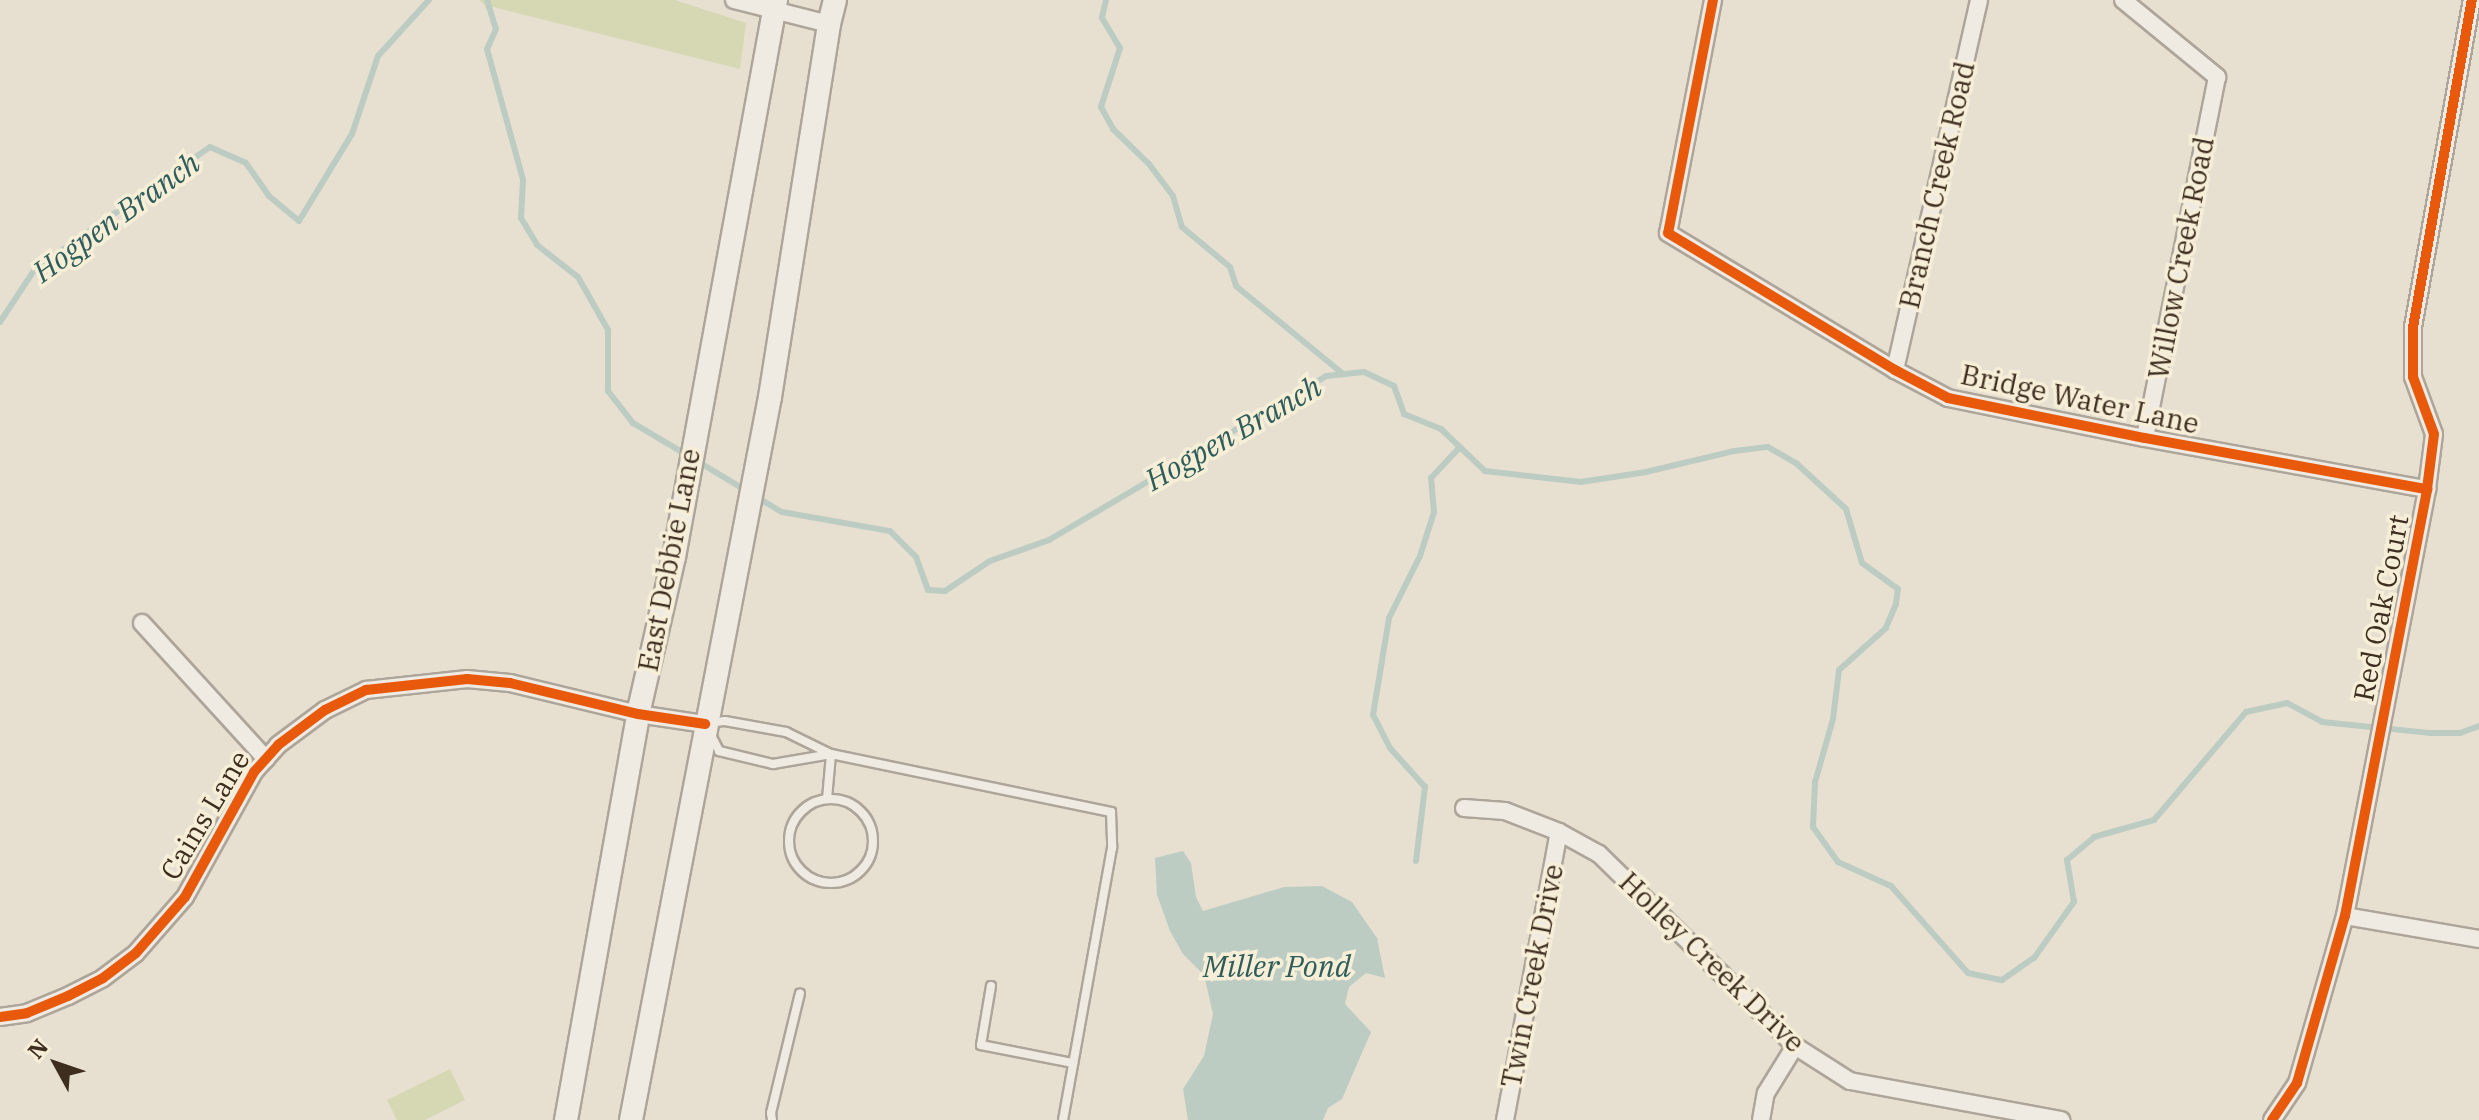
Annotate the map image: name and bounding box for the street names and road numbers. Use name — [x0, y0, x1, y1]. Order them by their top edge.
street label: Branch Creek Road — [1892, 58, 1982, 312]
street label: Willow Creek Road — [2141, 134, 2221, 382]
street label: Bridge Water Lane — [1958, 357, 2202, 441]
street label: East Debbie Lane — [631, 446, 707, 674]
street label: Red Oak Court — [2346, 512, 2416, 704]
street label: Cains Lane — [153, 744, 257, 886]
street label: Twin Creek Drive — [1494, 861, 1570, 1091]
street label: Holley Creek Drive — [1612, 865, 1812, 1059]

